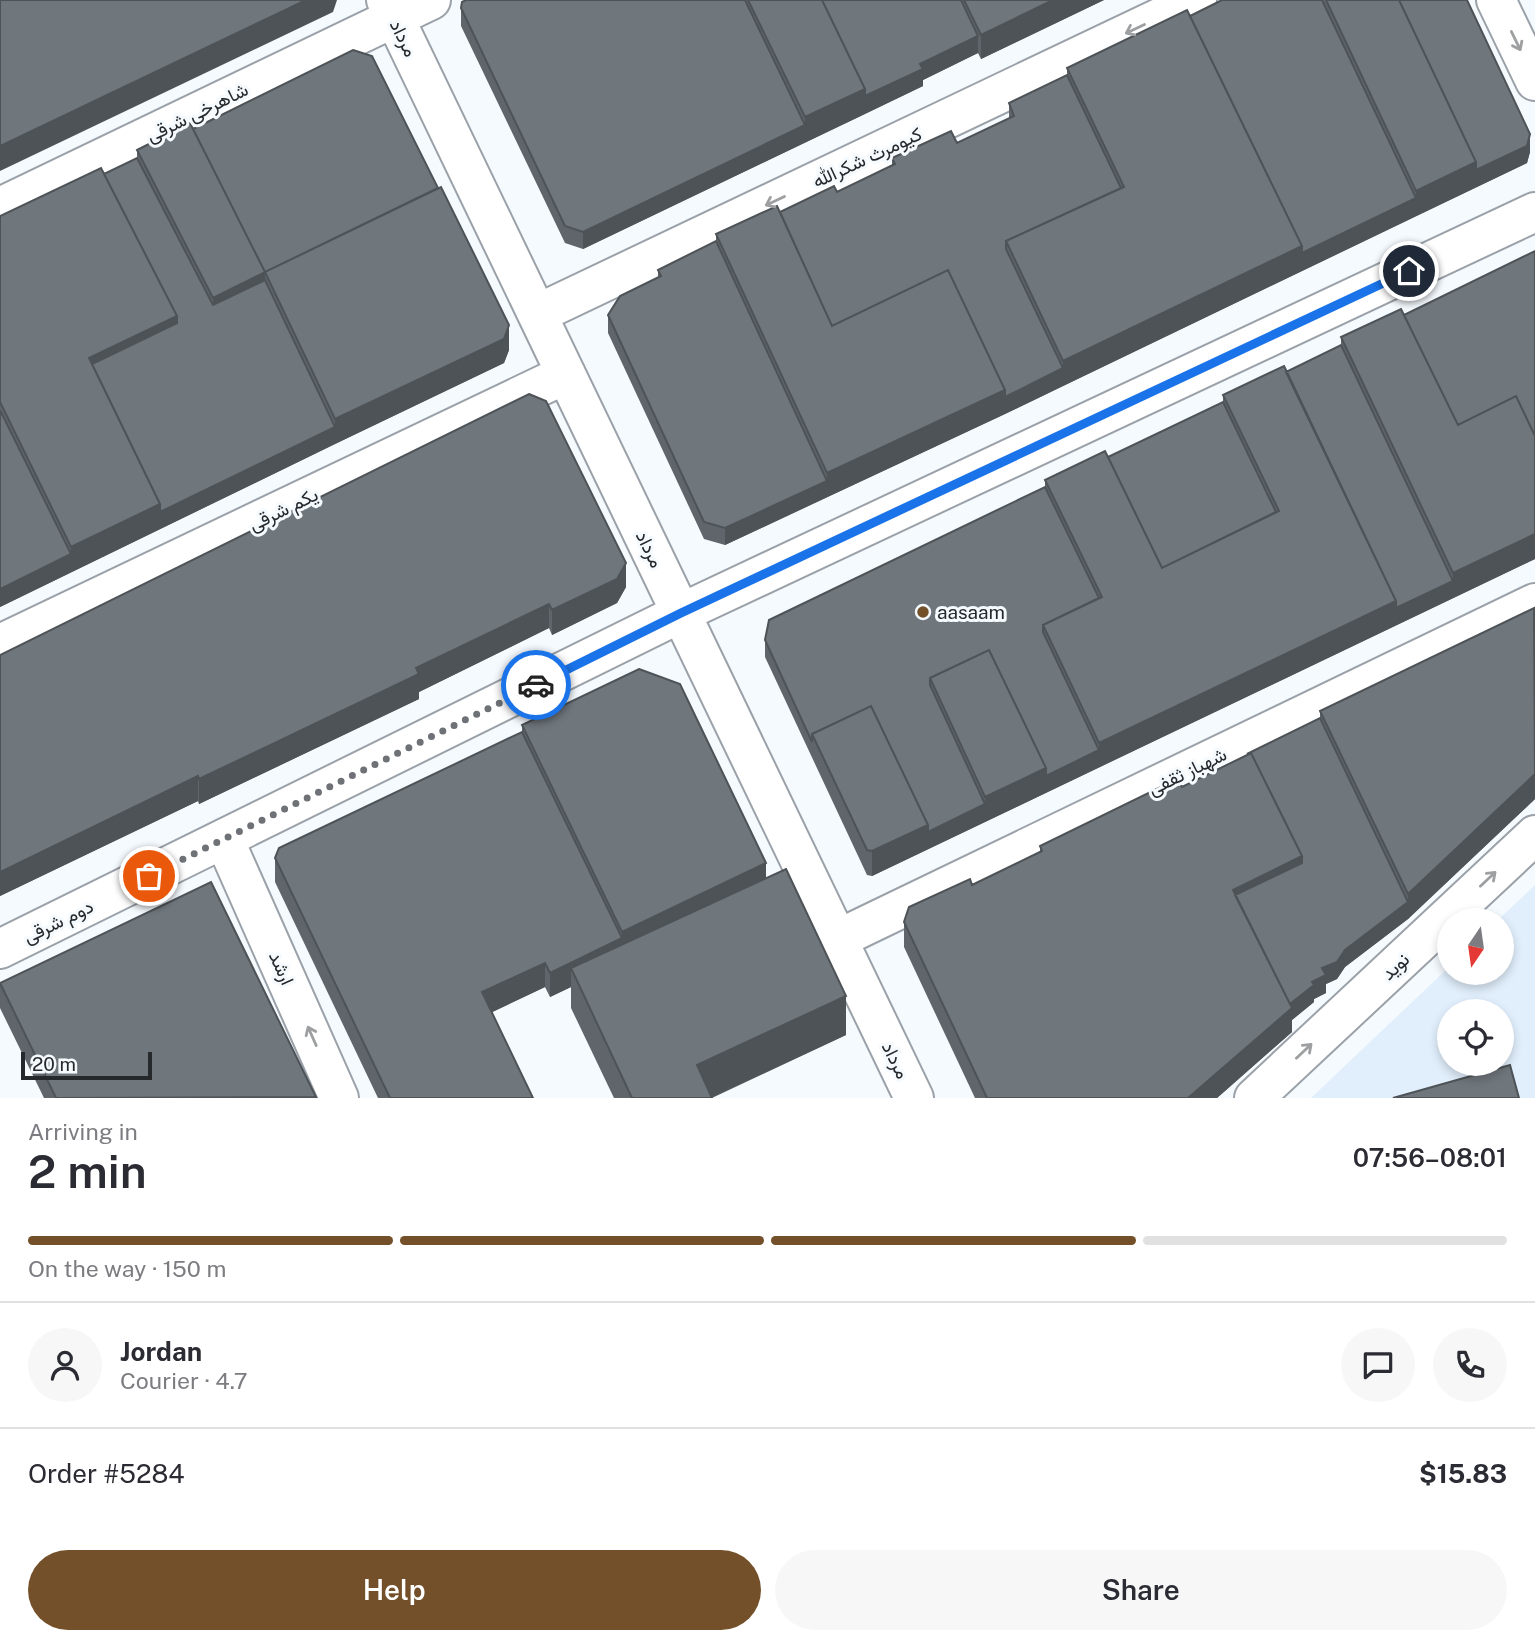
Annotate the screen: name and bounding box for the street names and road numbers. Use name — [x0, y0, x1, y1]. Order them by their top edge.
street label: مرداد — [385, 16, 422, 61]
street label: شاهرخی شرقی — [142, 78, 252, 147]
street label: کیومرث شکرالله — [809, 122, 926, 193]
street label: یکم شرقی — [245, 483, 322, 537]
street label: مرداد — [631, 527, 668, 572]
street label: شهباز ثقفی — [1144, 743, 1230, 800]
street label: دوم شرقی — [19, 895, 98, 949]
street label: ارشد — [264, 948, 299, 989]
street label: نوید — [1377, 948, 1414, 985]
street label: مرداد — [877, 1038, 914, 1083]

